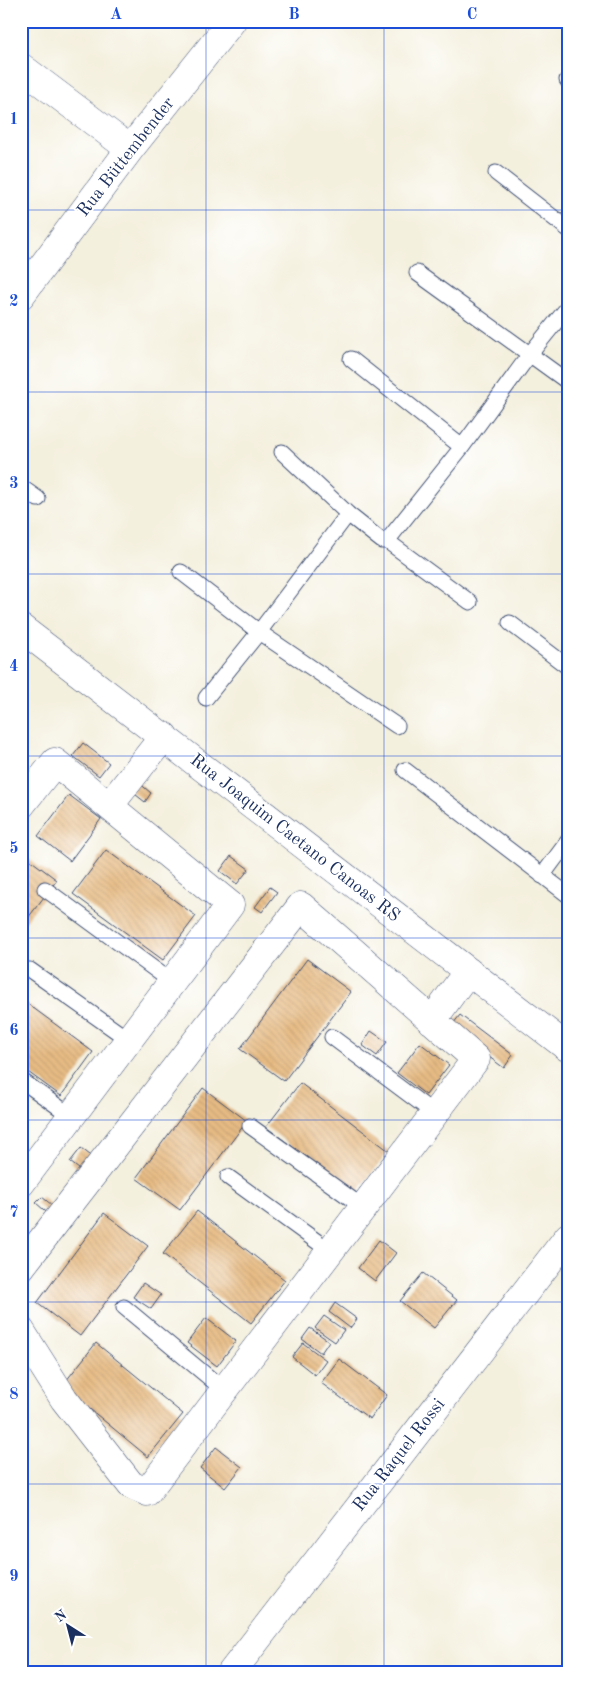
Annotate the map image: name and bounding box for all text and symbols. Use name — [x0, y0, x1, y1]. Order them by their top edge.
text: A — [110, 7, 122, 23]
text: B — [288, 7, 300, 23]
text: C — [467, 7, 477, 23]
street label: Rua Büttembender — [74, 93, 178, 220]
text: 1 — [9, 112, 19, 128]
text: 2 — [9, 294, 19, 310]
text: 3 — [9, 476, 19, 492]
text: 4 — [9, 659, 19, 675]
street label: Rua Joaquim Caetano Canoas RS — [187, 751, 403, 925]
text: 5 — [9, 841, 19, 857]
text: 6 — [9, 1023, 19, 1039]
text: 7 — [9, 1205, 19, 1221]
text: 8 — [9, 1387, 19, 1403]
street label: Rua Raquel Rossi — [350, 1395, 448, 1515]
text: 9 — [9, 1569, 19, 1585]
north arrow — [42, 1602, 92, 1652]
text: N — [53, 1607, 70, 1625]

